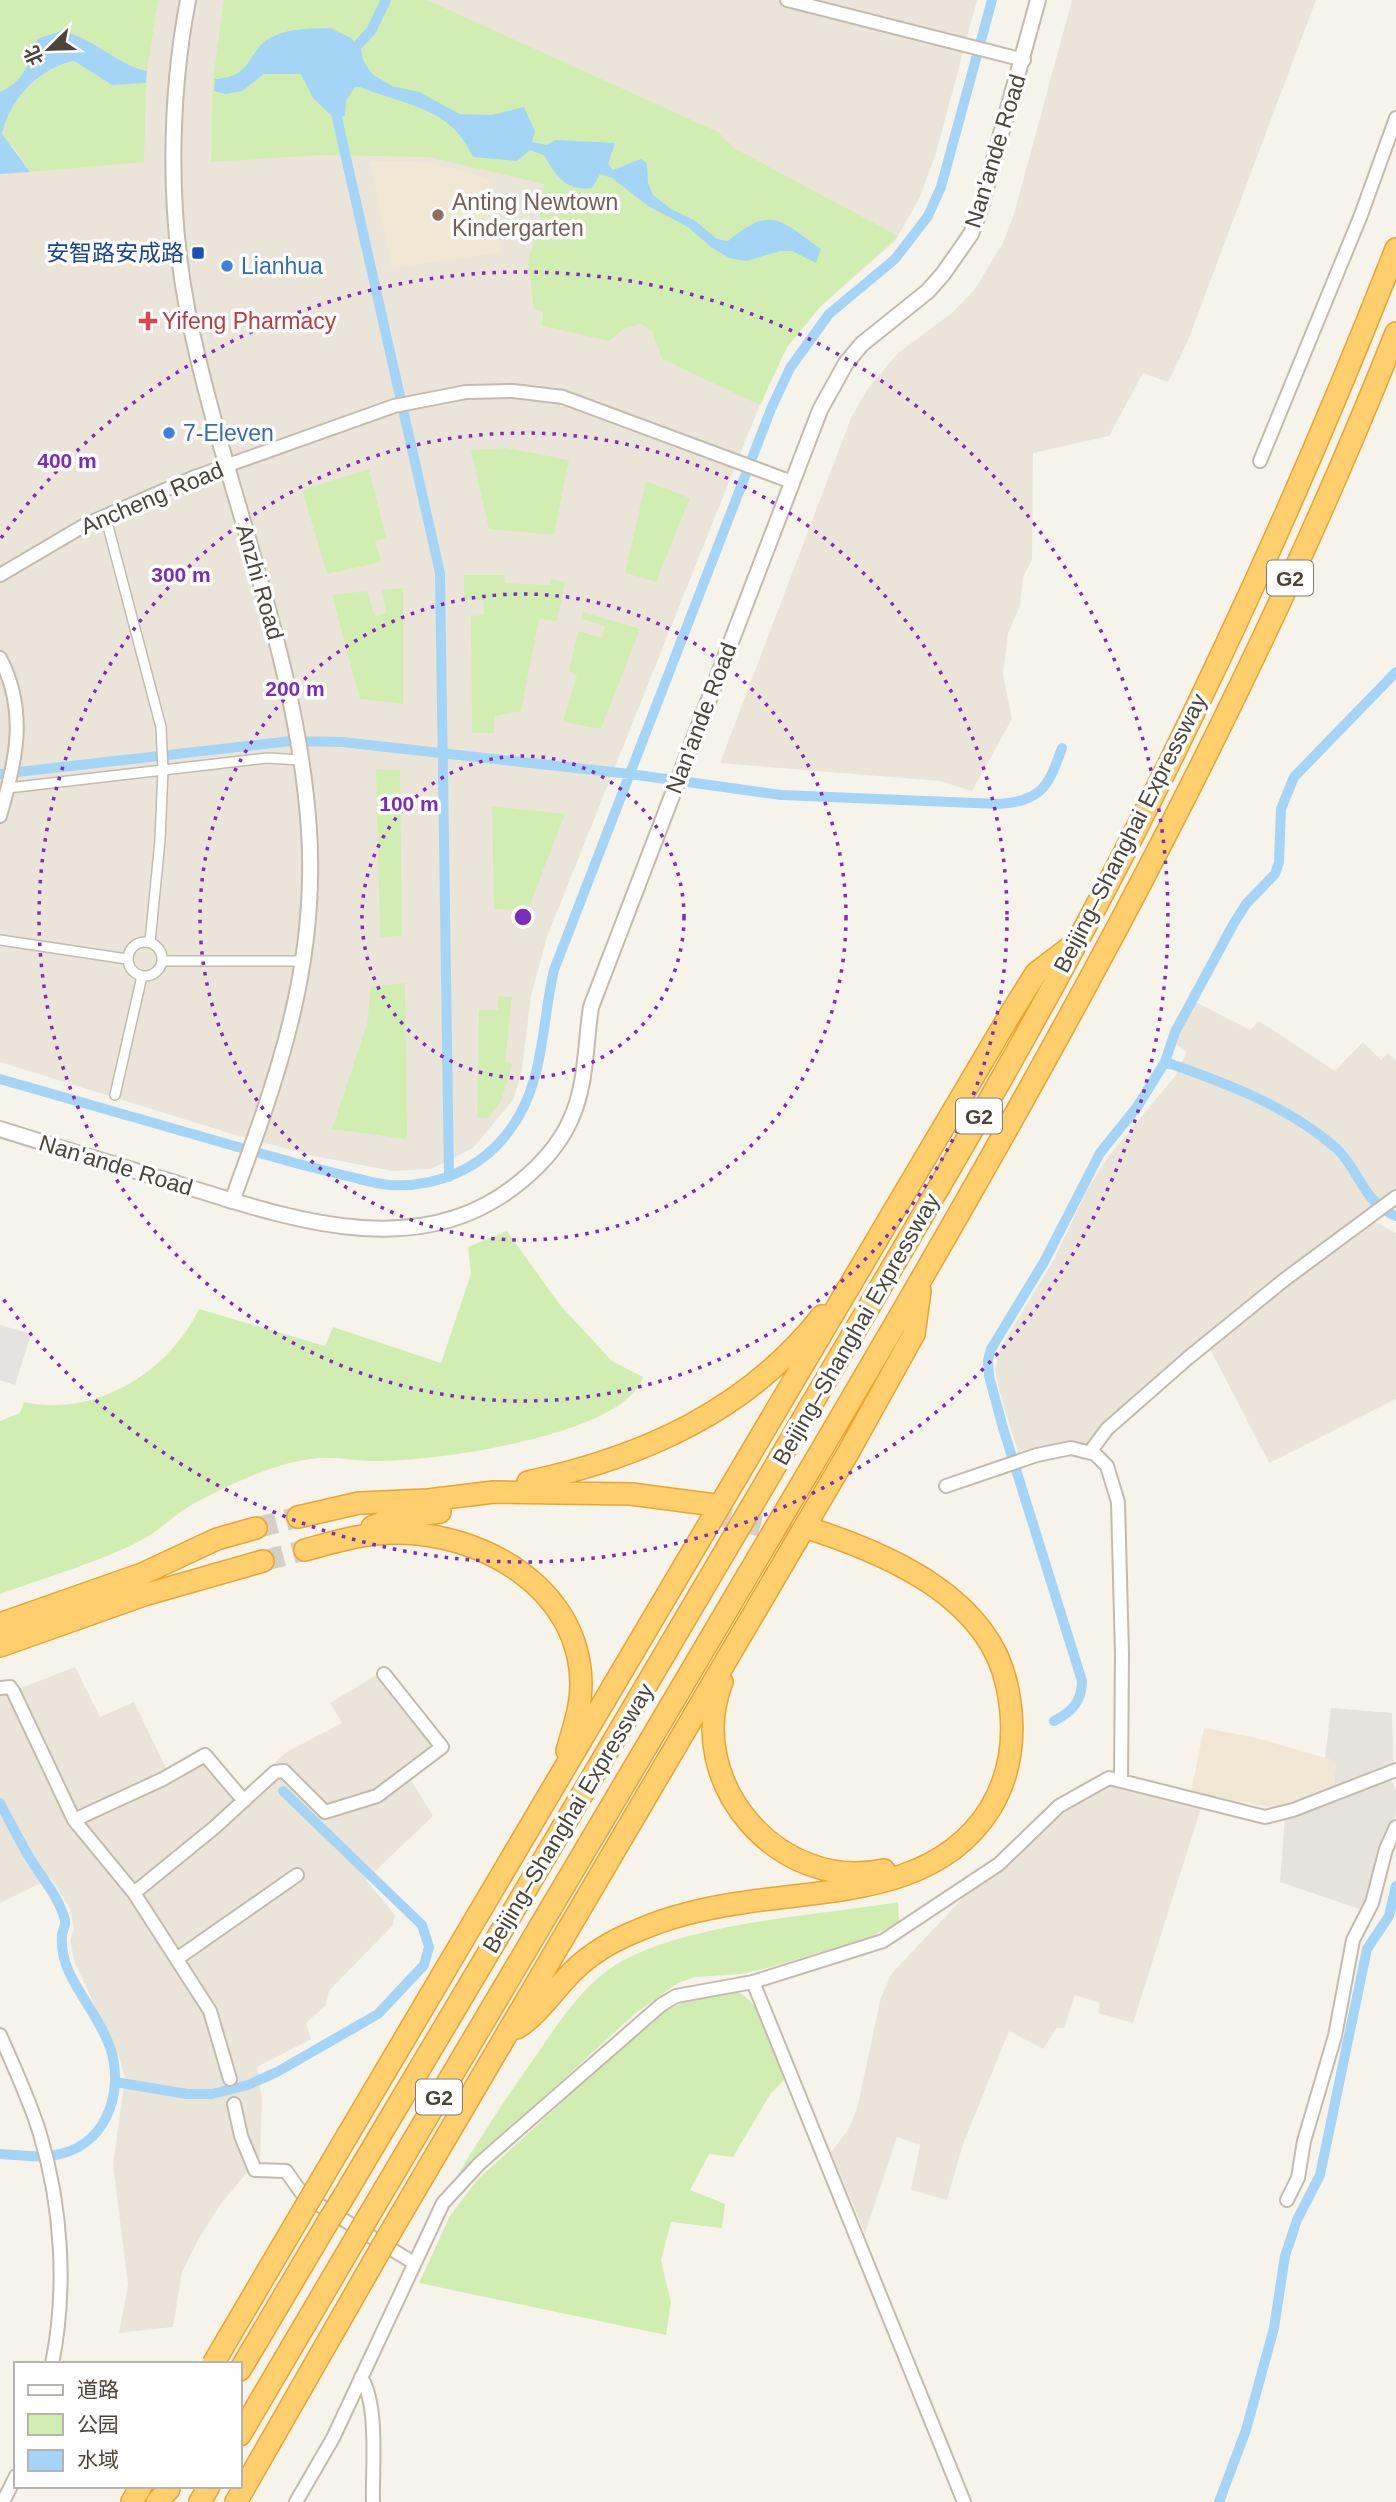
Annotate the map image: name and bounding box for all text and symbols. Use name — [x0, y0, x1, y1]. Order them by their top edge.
north arrow — [14, 14, 84, 84]
text: 北 — [20, 43, 47, 68]
street label: Nan'ande Road — [959, 71, 1031, 231]
place label: Anting Newtown Kindergarten — [452, 189, 618, 241]
marker: Anting Newtown Kindergarten — [430, 207, 446, 223]
place label: 安智路安成路 — [46, 240, 184, 266]
marker: 安智路安成路 — [190, 245, 206, 261]
place label: Lianhua — [241, 253, 323, 279]
marker: Lianhua — [219, 258, 235, 274]
place label: Yifeng Pharmacy — [162, 308, 337, 334]
marker: Yifeng Pharmacy — [140, 313, 156, 329]
place label: 7-Eleven — [183, 420, 274, 446]
marker: 7-Eleven — [161, 425, 177, 441]
text: 400 m — [37, 449, 97, 472]
street label: Ancheng Road — [77, 456, 227, 540]
street label: Anzhi Road — [231, 521, 289, 643]
road number: G2 — [1267, 560, 1313, 596]
text: 300 m — [151, 563, 211, 586]
street label: Nan'ande Road — [660, 639, 742, 797]
text: 200 m — [265, 677, 325, 700]
street label: Beijing–Shanghai Expressway — [1048, 689, 1212, 977]
text: 100 m — [379, 792, 439, 815]
centre of rings — [511, 905, 535, 929]
road number: G2 — [956, 1098, 1002, 1134]
street label: Nan'ande Road — [36, 1129, 196, 1201]
street label: Beijing–Shanghai Expressway — [767, 1188, 945, 1469]
street label: Beijing–Shanghai Expressway — [477, 1678, 659, 1957]
road number: G2 — [416, 2080, 462, 2114]
legend — [14, 2362, 242, 2488]
text: 道路 — [77, 2378, 119, 2401]
text: 公园 — [77, 2413, 119, 2436]
text: 水域 — [77, 2448, 119, 2471]

